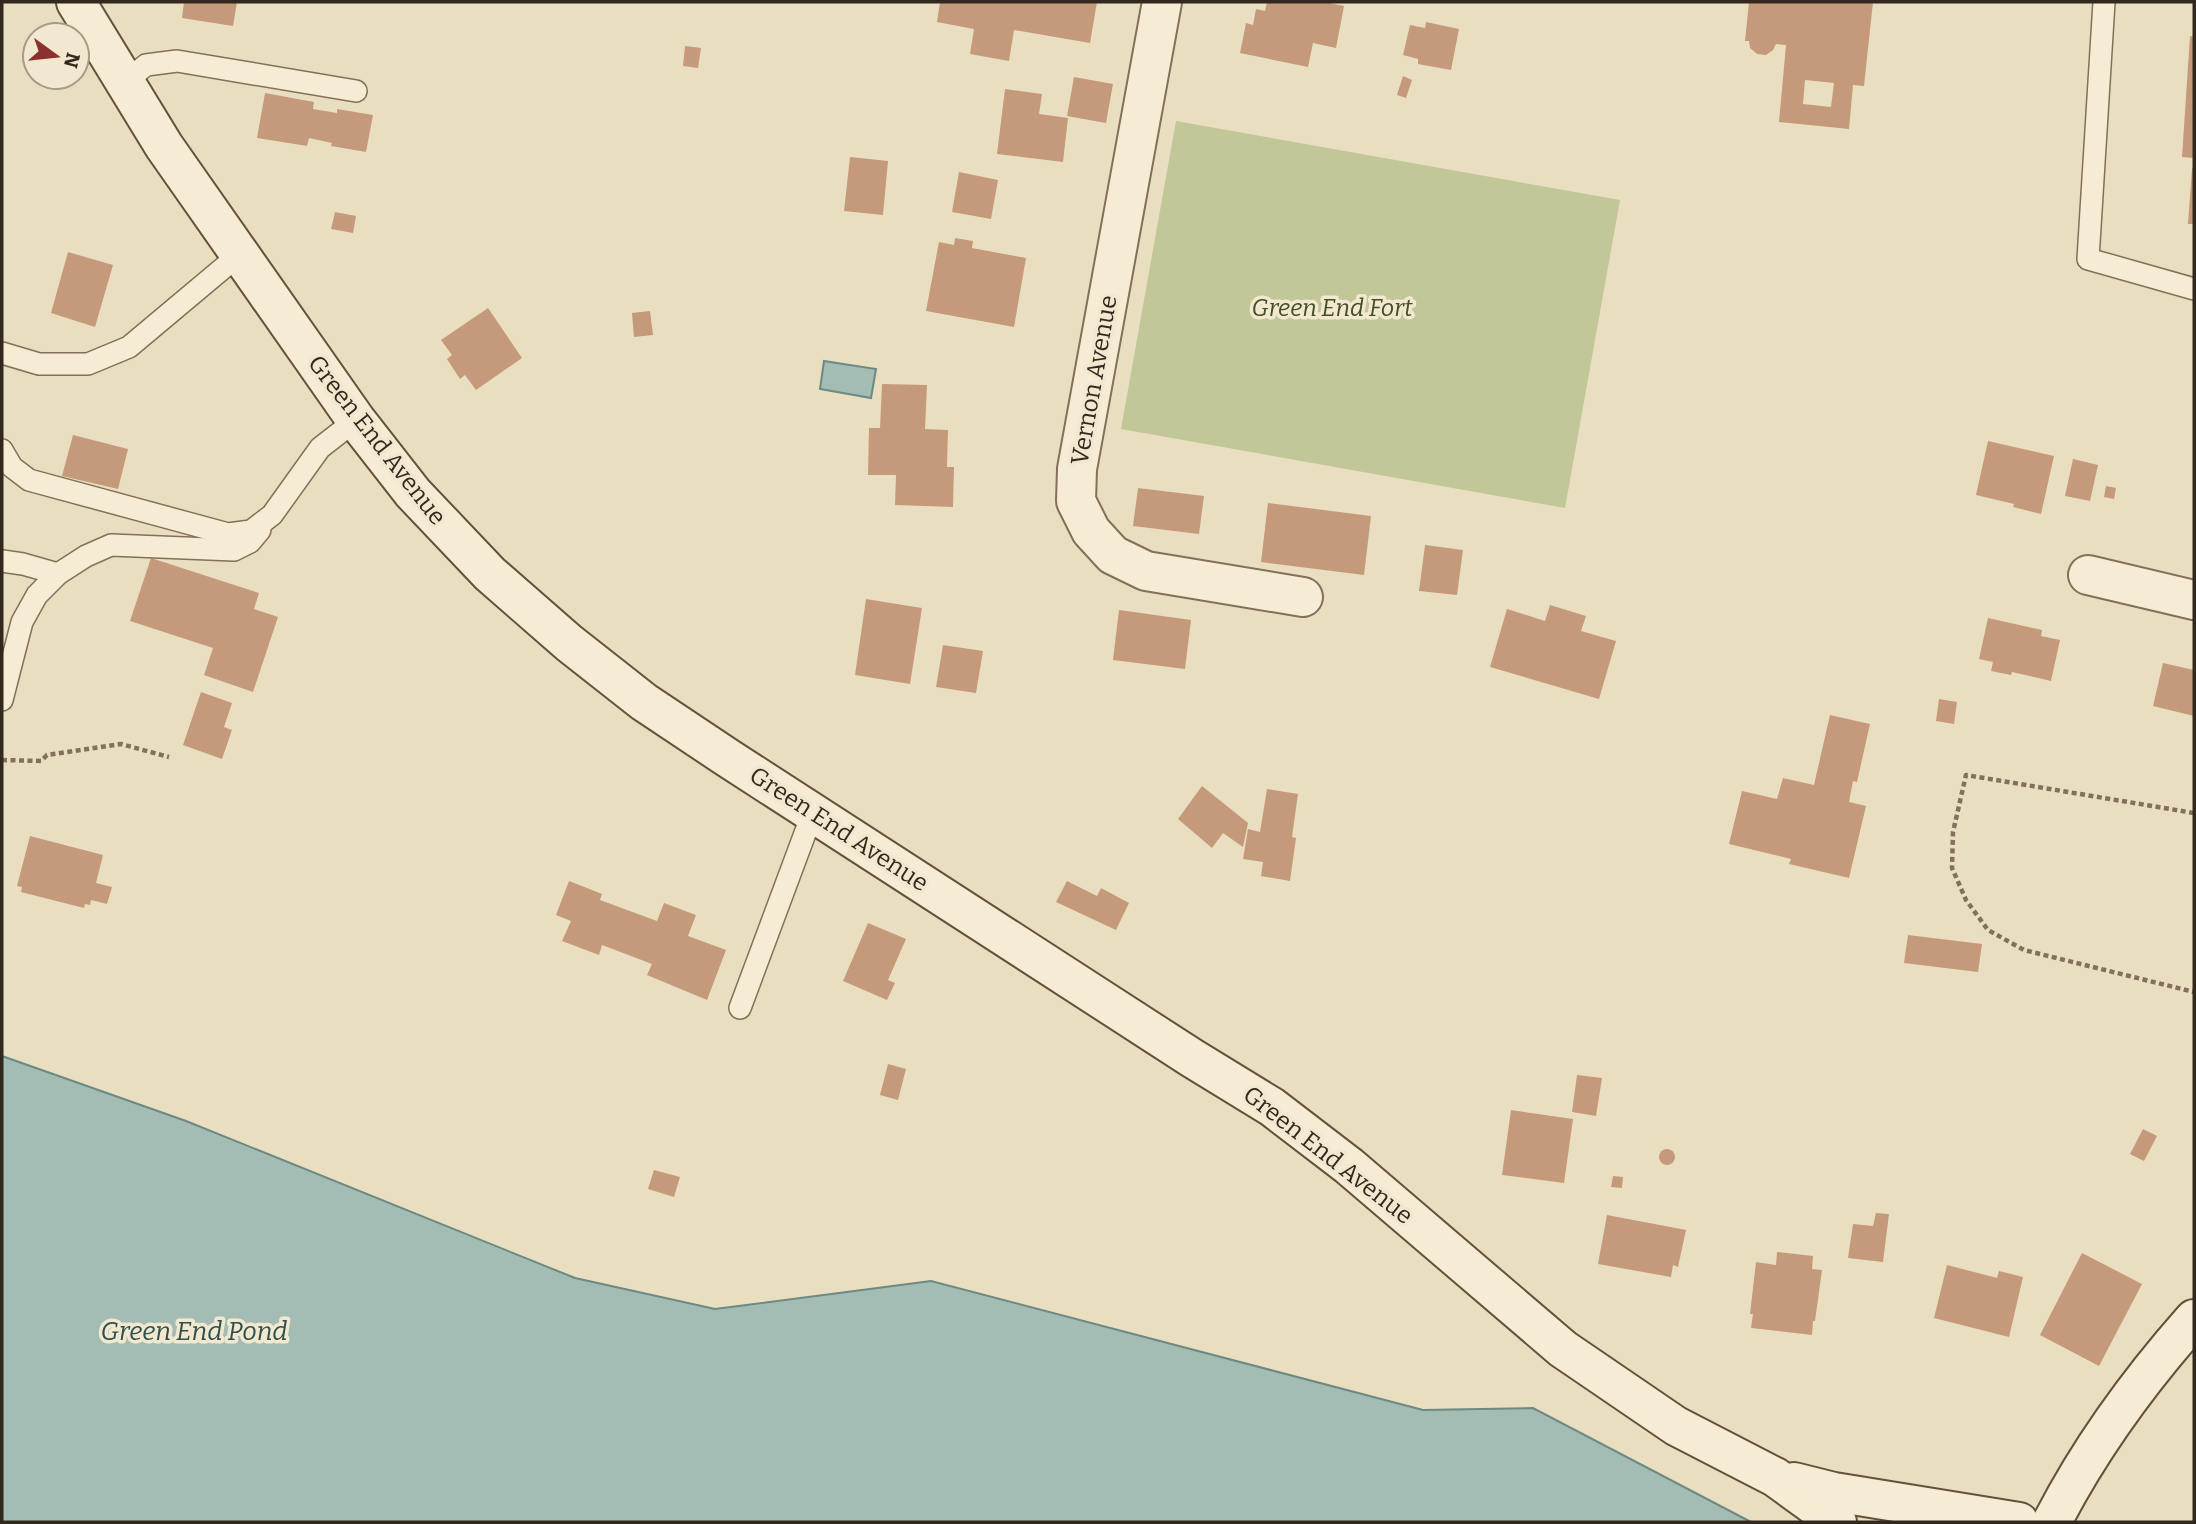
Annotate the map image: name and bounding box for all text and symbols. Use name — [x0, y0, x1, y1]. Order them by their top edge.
north arrow — [21, 21, 91, 91]
text: N — [59, 50, 85, 71]
street label: Vernon Avenue — [1065, 293, 1123, 467]
park label: Green End Fort — [1251, 294, 1413, 322]
street label: Green End Avenue — [302, 350, 452, 530]
street label: Green End Avenue — [744, 761, 934, 897]
street label: Green End Avenue — [1238, 1080, 1418, 1230]
water label: Green End Pond — [100, 1316, 288, 1347]

